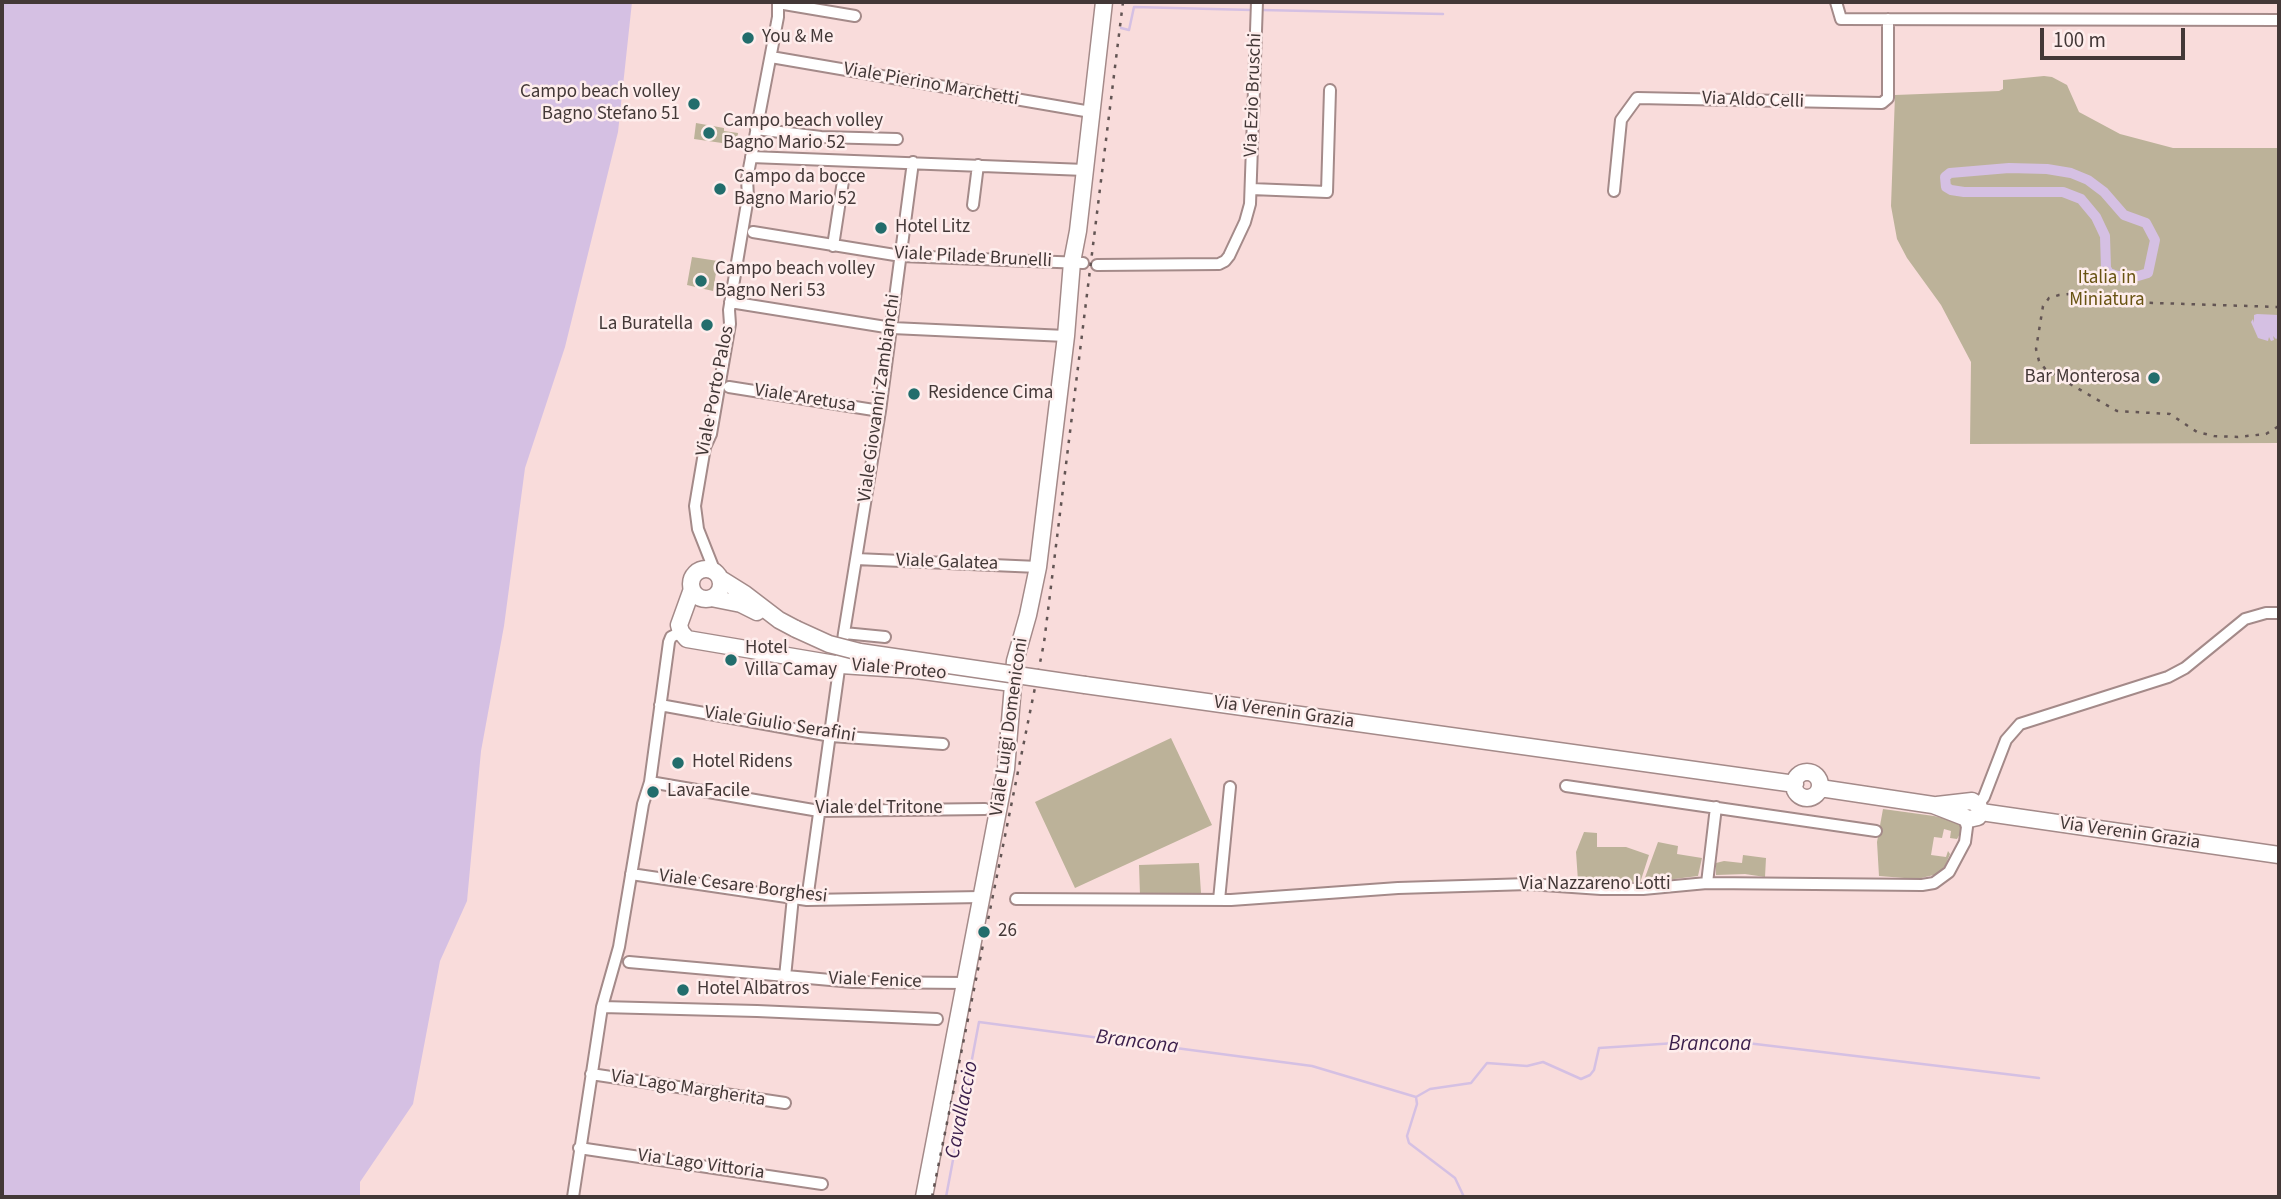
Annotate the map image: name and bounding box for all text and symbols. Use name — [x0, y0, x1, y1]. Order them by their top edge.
scale bar — [2043, 14, 2188, 58]
text: 100 m — [2053, 25, 2106, 55]
place label: You & Me — [762, 27, 833, 49]
marker: You & Me — [740, 30, 756, 46]
street label: Via Ezio Bruschi — [1240, 32, 1268, 158]
street label: Viale Pierino Marchetti — [841, 58, 1021, 112]
place label: Campo beach volley Bagno Stefano 51 — [520, 82, 680, 126]
street label: Via Aldo Celli — [1701, 88, 1805, 114]
marker: Campo beach volley Bagno Stefano 51 — [686, 96, 702, 112]
place label: Campo beach volley Bagno Mario 52 — [723, 111, 883, 155]
marker: Campo beach volley Bagno Mario 52 — [701, 125, 717, 141]
place label: Campo da bocce Bagno Mario 52 — [734, 167, 865, 211]
marker: Campo da bocce Bagno Mario 52 — [712, 181, 728, 197]
place label: Hotel Litz — [895, 217, 970, 239]
marker: Hotel Litz — [873, 220, 889, 236]
street label: Viale Pilade Brunelli — [894, 242, 1052, 274]
place label: Campo beach volley Bagno Neri 53 — [715, 259, 875, 303]
park label: Italia in Miniatura — [2069, 268, 2145, 312]
marker: Campo beach volley Bagno Neri 53 — [693, 273, 709, 289]
street label: Viale Giovanni Zambianchi — [854, 292, 906, 504]
place label: La Buratella — [599, 314, 693, 336]
marker: La Buratella — [699, 317, 715, 333]
street label: Viale Porto Palos — [692, 324, 740, 458]
place label: Bar Monterosa — [2025, 367, 2140, 389]
marker: Bar Monterosa — [2146, 370, 2162, 386]
street label: Viale Aretusa — [753, 380, 857, 418]
place label: Residence Cima — [928, 383, 1053, 405]
marker: Residence Cima — [906, 386, 922, 402]
street label: Viale Galatea — [895, 550, 999, 576]
street label: Viale Luigi Domeniconi — [986, 636, 1034, 818]
place label: Hotel Villa Camay — [745, 638, 837, 682]
marker: Hotel Villa Camay — [723, 652, 739, 668]
street label: Viale Proteo — [851, 654, 947, 686]
street label: Via Verenin Grazia — [1212, 692, 1356, 734]
street label: Viale Giulio Serafini — [703, 702, 857, 748]
place label: Hotel Ridens — [692, 752, 792, 774]
marker: Hotel Ridens — [670, 755, 686, 771]
place label: LavaFacile — [667, 781, 750, 803]
marker: LavaFacile — [645, 784, 661, 800]
street label: Viale del Tritone — [815, 798, 943, 820]
street label: Via Verenin Grazia — [2058, 813, 2202, 855]
street label: Viale Cesare Borghesi — [658, 865, 828, 909]
street label: Via Nazzareno Lotti — [1519, 874, 1671, 896]
place label: 26 — [998, 921, 1017, 943]
marker: 26 — [976, 924, 992, 940]
street label: Viale Fenice — [828, 968, 922, 994]
place label: Hotel Albatros — [697, 979, 809, 1001]
marker: Hotel Albatros — [675, 982, 691, 998]
water label: Brancona — [1094, 1025, 1180, 1061]
water label: Brancona — [1668, 1032, 1752, 1058]
water label: Cavallaccio — [941, 1059, 985, 1161]
street label: Via Lago Margherita — [609, 1066, 767, 1112]
street label: Via Lago Vittoria — [636, 1145, 766, 1185]

